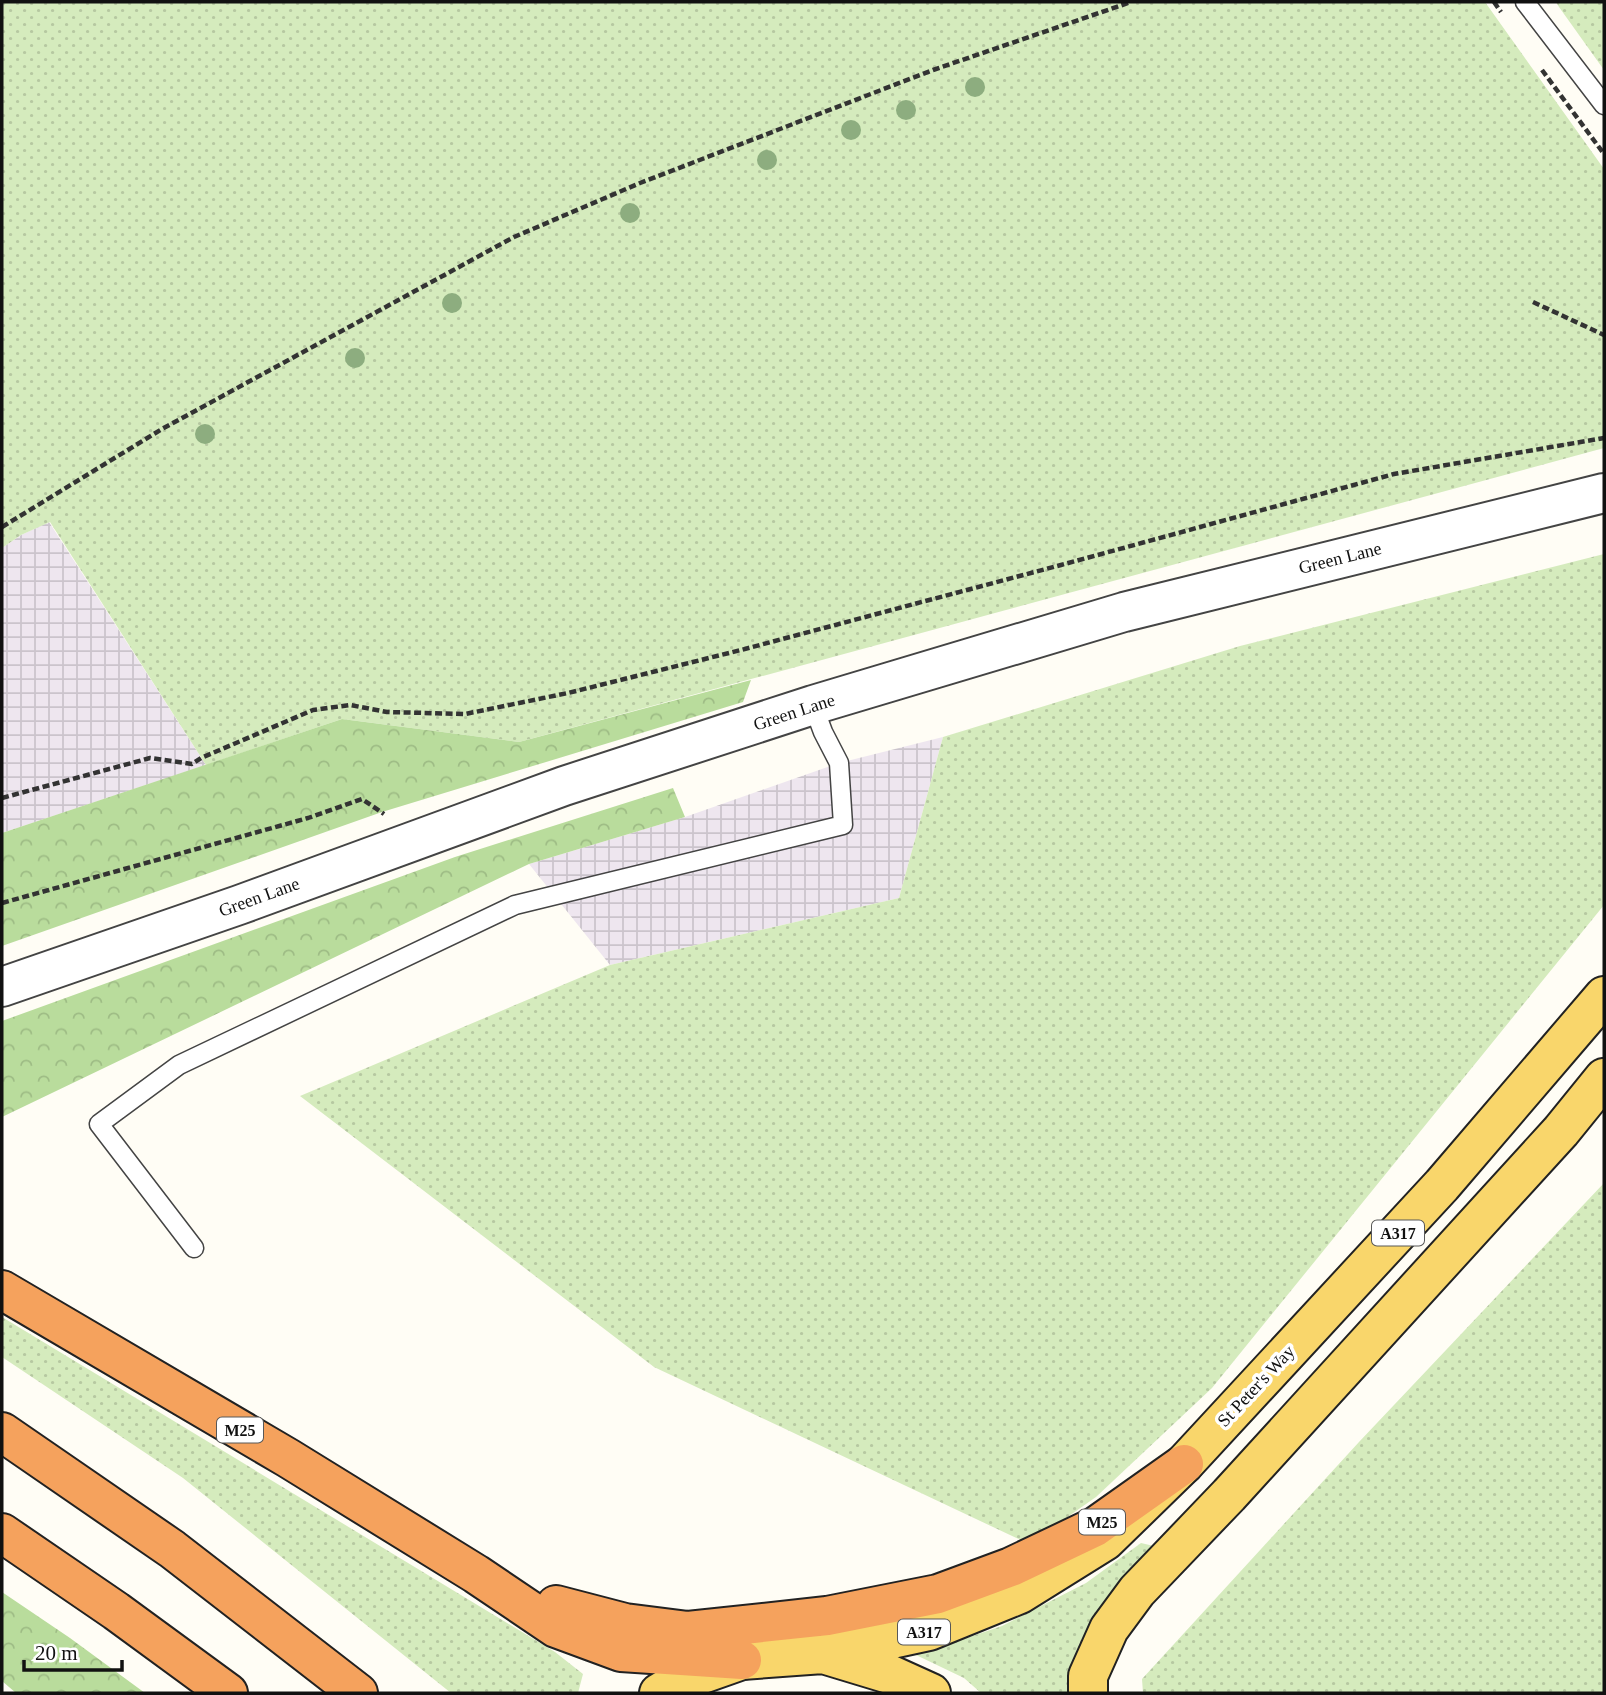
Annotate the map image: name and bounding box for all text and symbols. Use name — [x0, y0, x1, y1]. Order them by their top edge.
street label: Green Lane — [1297, 538, 1383, 578]
street label: Green Lane — [751, 689, 837, 735]
street label: Green Lane — [216, 873, 302, 921]
road number: A317 — [1372, 1220, 1424, 1246]
street label: St Peter's Way — [1213, 1341, 1299, 1431]
road number: M25 — [217, 1418, 263, 1442]
road number: M25 — [1079, 1510, 1125, 1534]
road number: A317 — [898, 1620, 950, 1644]
scale bar — [24, 1628, 122, 1672]
text: 20 m — [35, 1641, 78, 1665]

